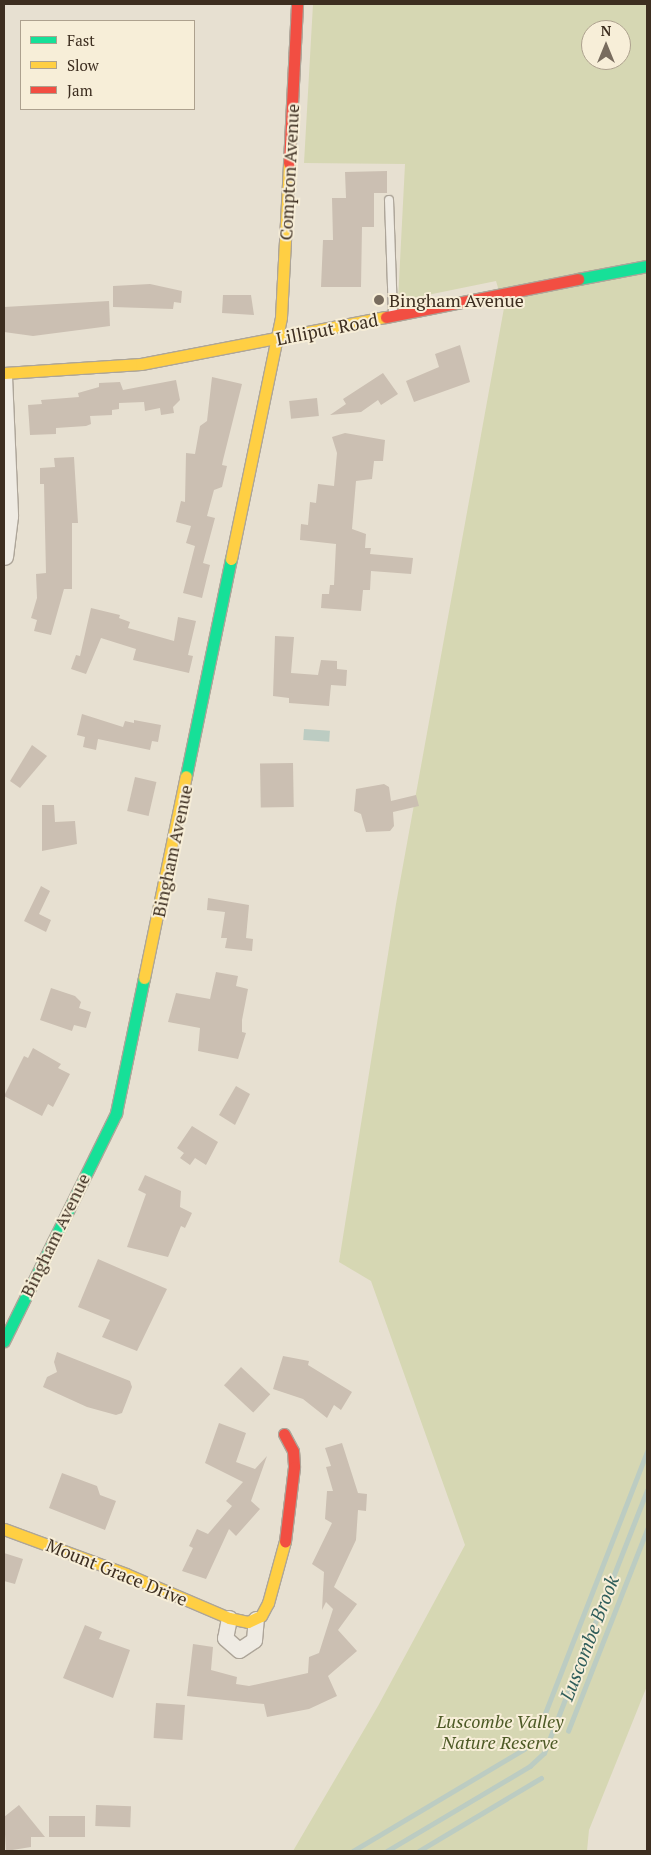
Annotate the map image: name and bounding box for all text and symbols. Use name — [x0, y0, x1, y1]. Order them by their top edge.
legend — [20, 20, 195, 110]
north arrow — [581, 20, 631, 70]
text: N — [601, 21, 611, 40]
text: Fast — [67, 30, 95, 50]
text: Slow — [67, 55, 99, 75]
text: Jam — [67, 80, 93, 100]
street label: Compton Avenue — [275, 103, 303, 241]
place label: Bingham Avenue — [389, 289, 524, 311]
marker: Bingham Avenue — [373, 294, 385, 306]
street label: Lilliput Road — [274, 309, 380, 349]
street label: Bingham Avenue — [147, 783, 197, 919]
street label: Bingham Avenue — [16, 1170, 94, 1300]
street label: Mount Grace Drive — [43, 1534, 191, 1610]
water label: Luscombe Brook — [555, 1572, 623, 1704]
park label: Luscombe Valley Nature Reserve — [436, 1711, 564, 1754]

